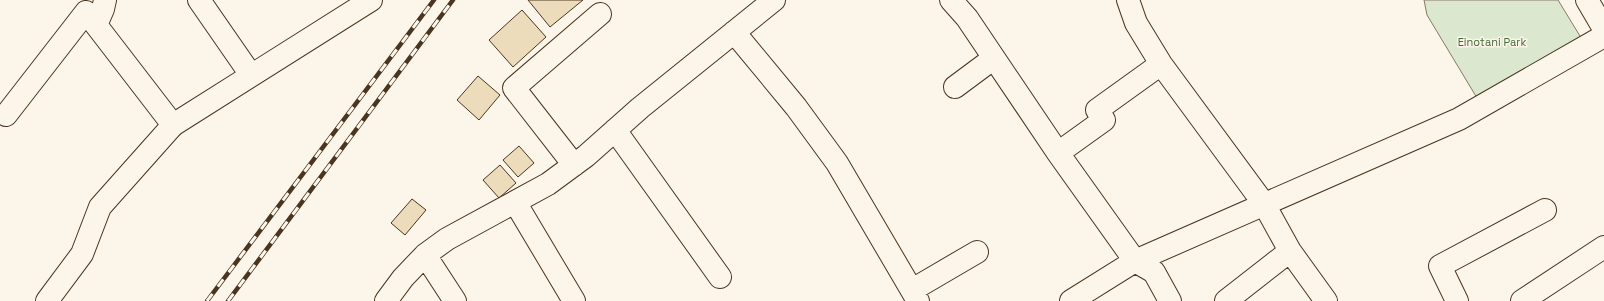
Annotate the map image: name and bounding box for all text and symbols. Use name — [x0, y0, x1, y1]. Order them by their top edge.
park label: Einotani Park — [1458, 35, 1526, 49]

